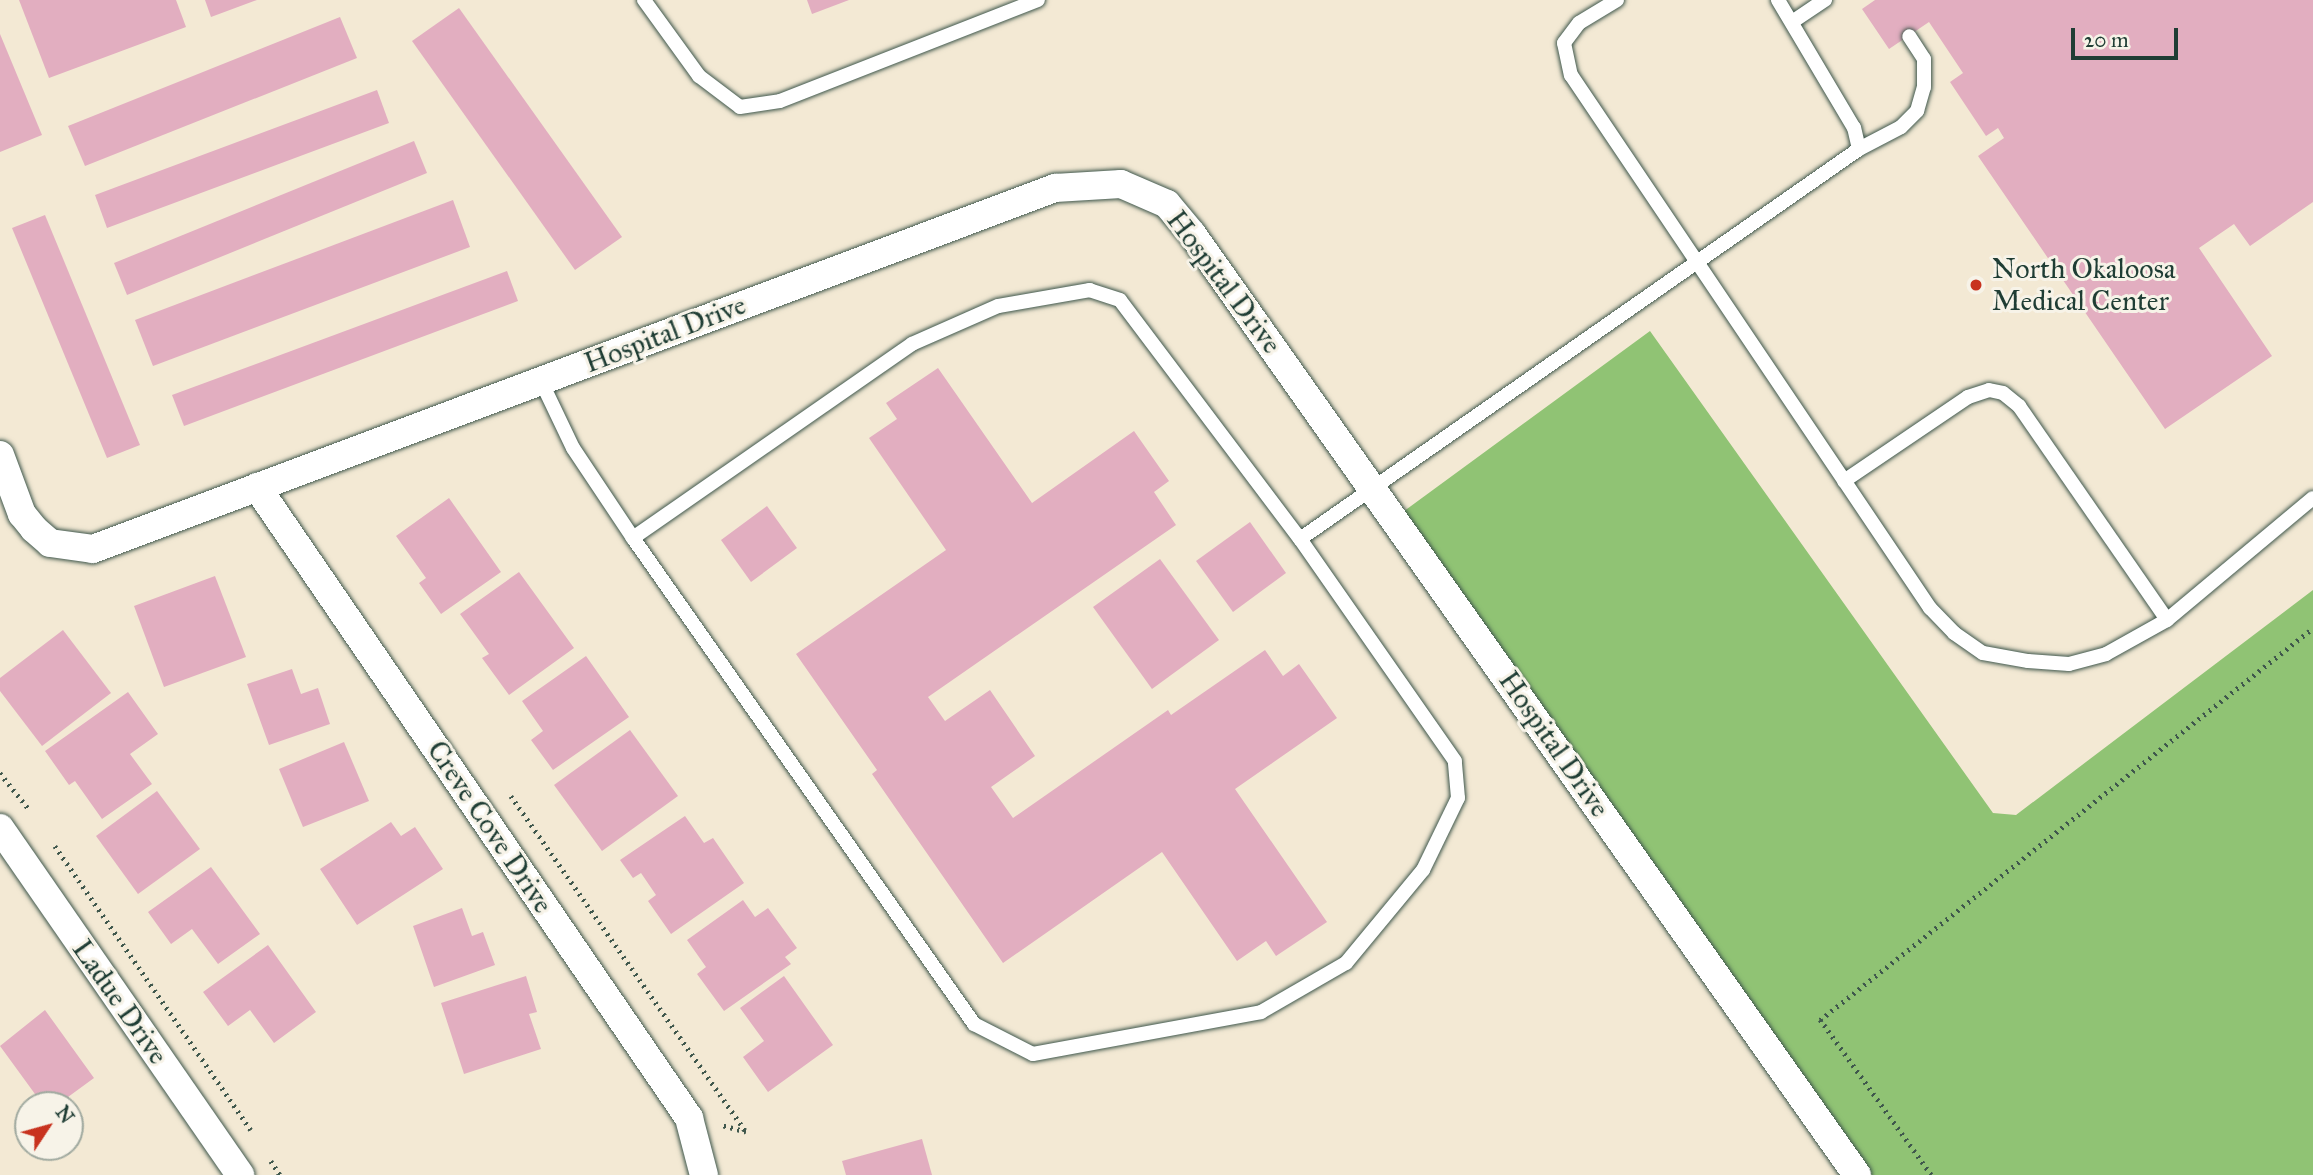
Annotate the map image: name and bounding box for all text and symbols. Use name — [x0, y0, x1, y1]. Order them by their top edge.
scale bar — [2075, 14, 2182, 58]
text: 20 m — [2084, 27, 2129, 53]
street label: Hospital Drive — [1159, 204, 1289, 360]
place label: North Okaloosa Medical Center — [1992, 252, 2176, 318]
marker: North Okaloosa Medical Center — [1966, 275, 1986, 295]
street label: Hospital Drive — [580, 288, 750, 380]
street label: Hospital Drive — [1491, 665, 1617, 823]
street label: Creve Cove Drive — [420, 735, 560, 919]
street label: Ladue Drive — [65, 933, 175, 1071]
north arrow — [14, 1091, 84, 1161]
text: N — [51, 1101, 79, 1128]

